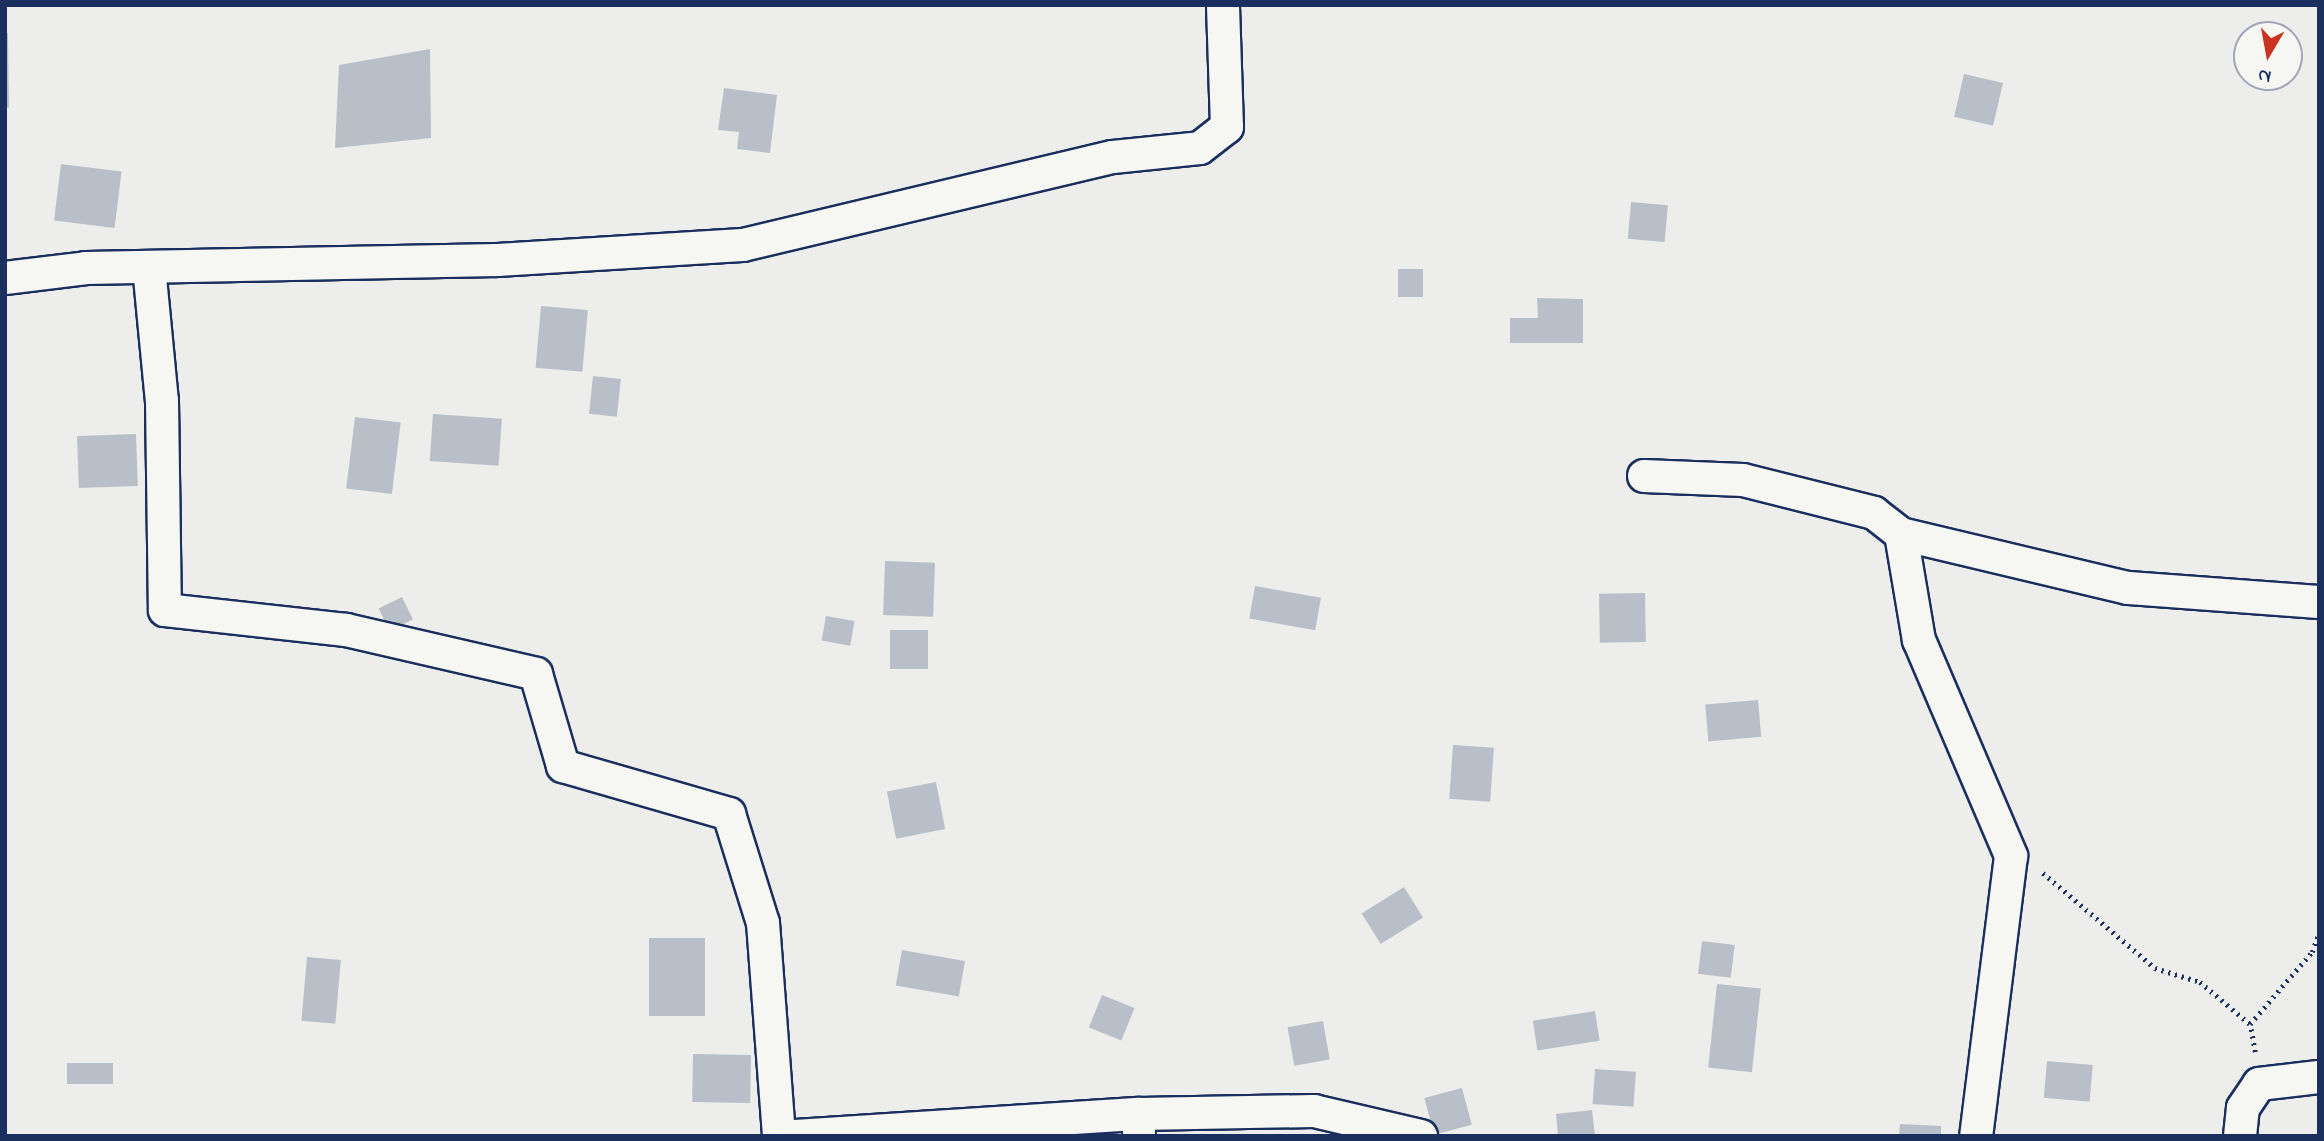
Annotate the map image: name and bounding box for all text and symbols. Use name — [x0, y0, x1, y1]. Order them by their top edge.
north arrow — [2233, 21, 2303, 91]
text: N — [2256, 61, 2273, 90]

